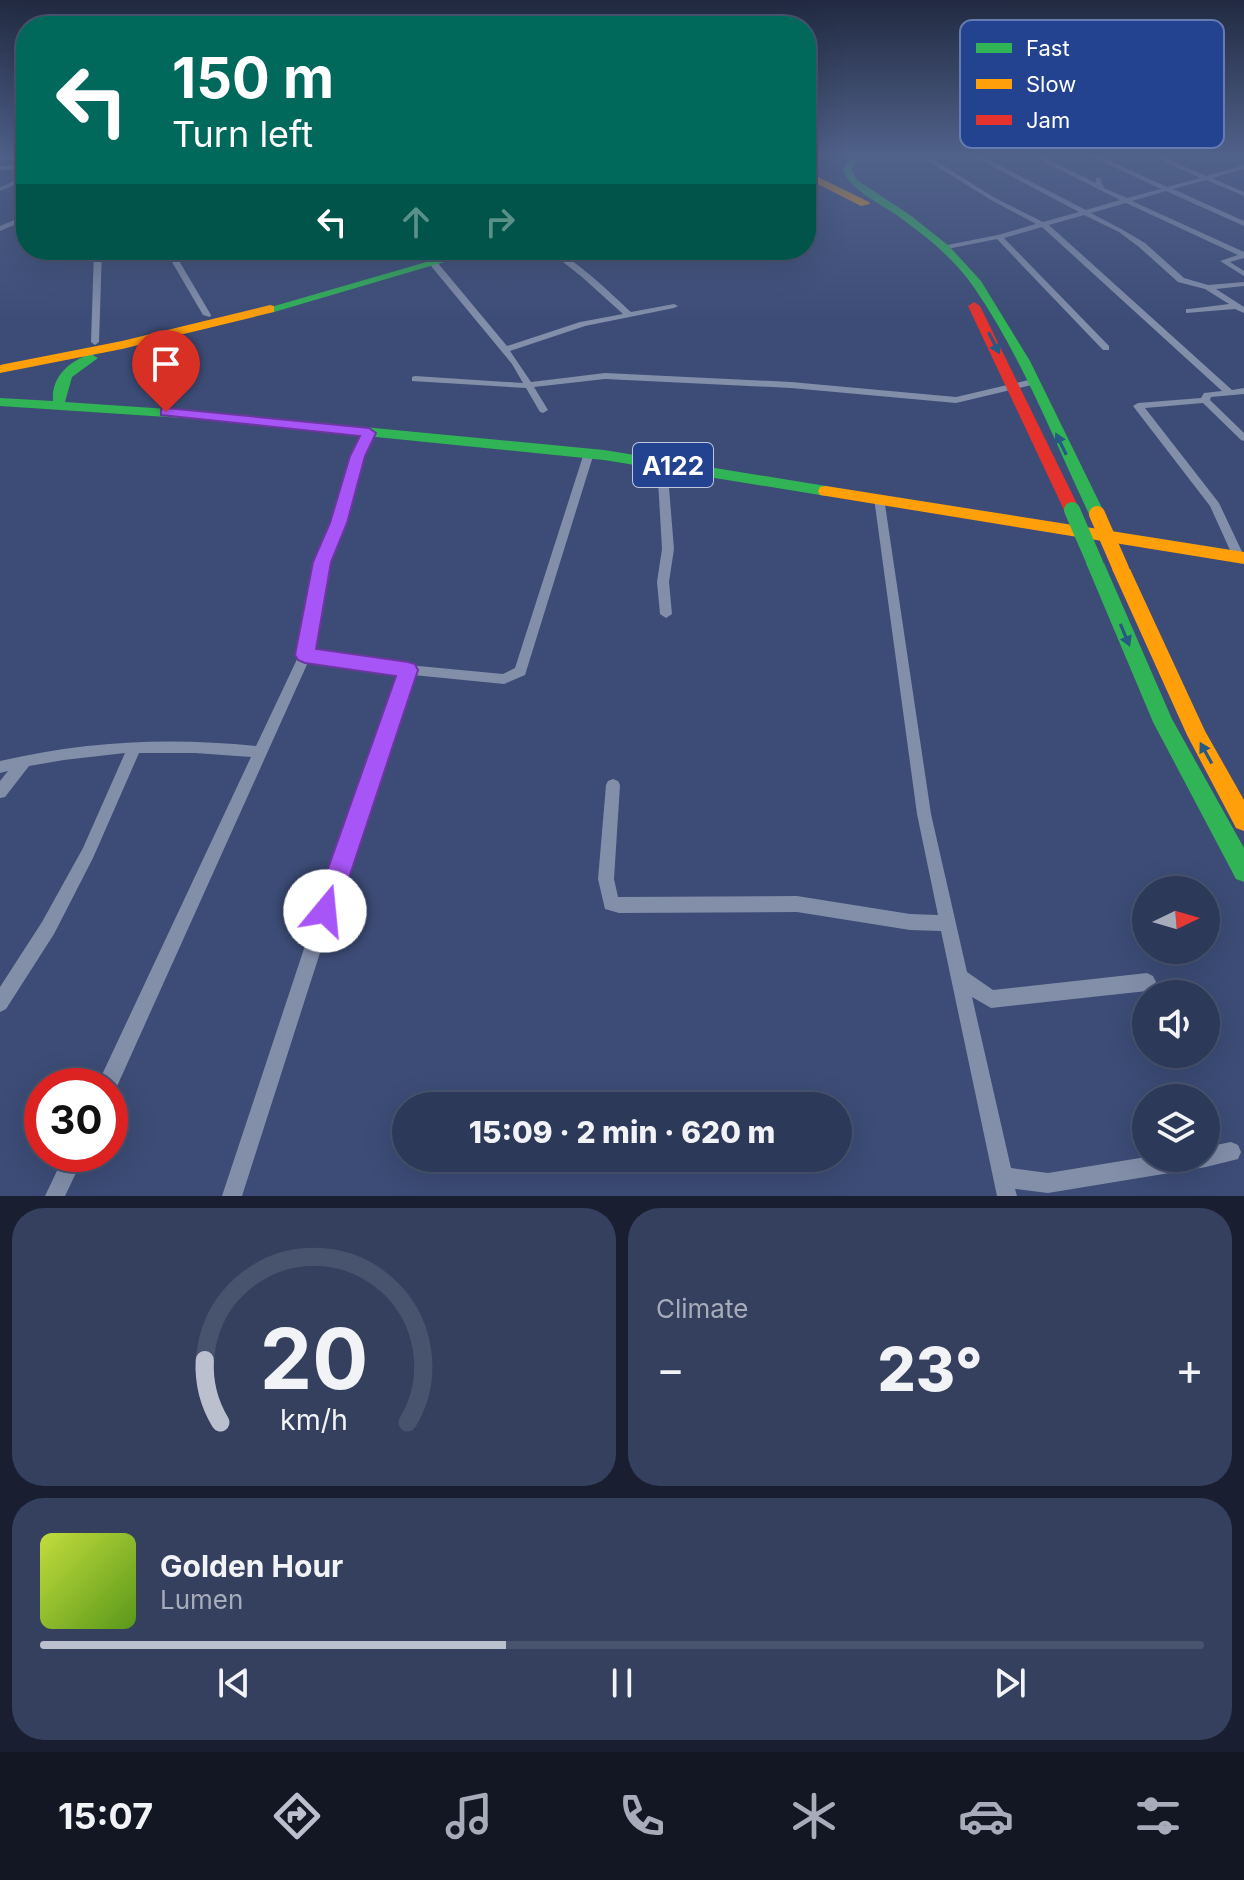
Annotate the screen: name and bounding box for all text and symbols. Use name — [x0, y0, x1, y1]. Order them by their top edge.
legend — [960, 20, 1224, 148]
text: Fast — [1026, 35, 1070, 61]
text: 150 m — [172, 44, 334, 112]
icon: left — [40, 48, 144, 152]
text: Slow — [1026, 71, 1076, 97]
text: Jam — [1026, 107, 1070, 133]
text: Turn left — [172, 112, 313, 156]
icon: left — [310, 200, 354, 244]
icon: ahead — [394, 200, 438, 244]
icon: right — [478, 200, 522, 244]
pin — [132, 330, 200, 412]
one-way arrow — [987, 332, 1001, 355]
icon: arrive — [144, 342, 188, 386]
one-way arrow — [1055, 433, 1068, 456]
road number: A122 — [633, 443, 713, 487]
one-way arrow — [1119, 623, 1132, 647]
one-way arrow — [1200, 741, 1213, 764]
position arrow — [283, 869, 367, 953]
north arrow — [1132, 876, 1220, 964]
map controls — [1132, 876, 1220, 1172]
button: sound — [1132, 980, 1220, 1068]
speed limit sign: 30 — [24, 1068, 128, 1172]
button: layers — [1132, 1084, 1220, 1172]
text: 15:09 · 2 min · 620 m — [469, 1114, 775, 1150]
text: Climate — [656, 1293, 748, 1324]
text: 20 — [260, 1308, 368, 1409]
text: 23° — [877, 1333, 983, 1405]
text: − — [656, 1342, 685, 1396]
text: + — [1175, 1342, 1204, 1396]
text: km/h — [280, 1402, 348, 1437]
text: Golden Hour — [160, 1548, 343, 1584]
text: Lumen — [160, 1584, 243, 1615]
icon: previous — [212, 1661, 256, 1705]
icon: pause — [600, 1661, 644, 1705]
icon: next — [988, 1661, 1032, 1705]
icon: directions — [269, 1788, 325, 1844]
icon: music — [441, 1788, 497, 1844]
icon: phone — [614, 1788, 670, 1844]
icon: climate — [786, 1788, 842, 1844]
icon: car — [958, 1788, 1014, 1844]
icon: filters — [1130, 1788, 1186, 1844]
text: 15:07 — [58, 1794, 153, 1838]

